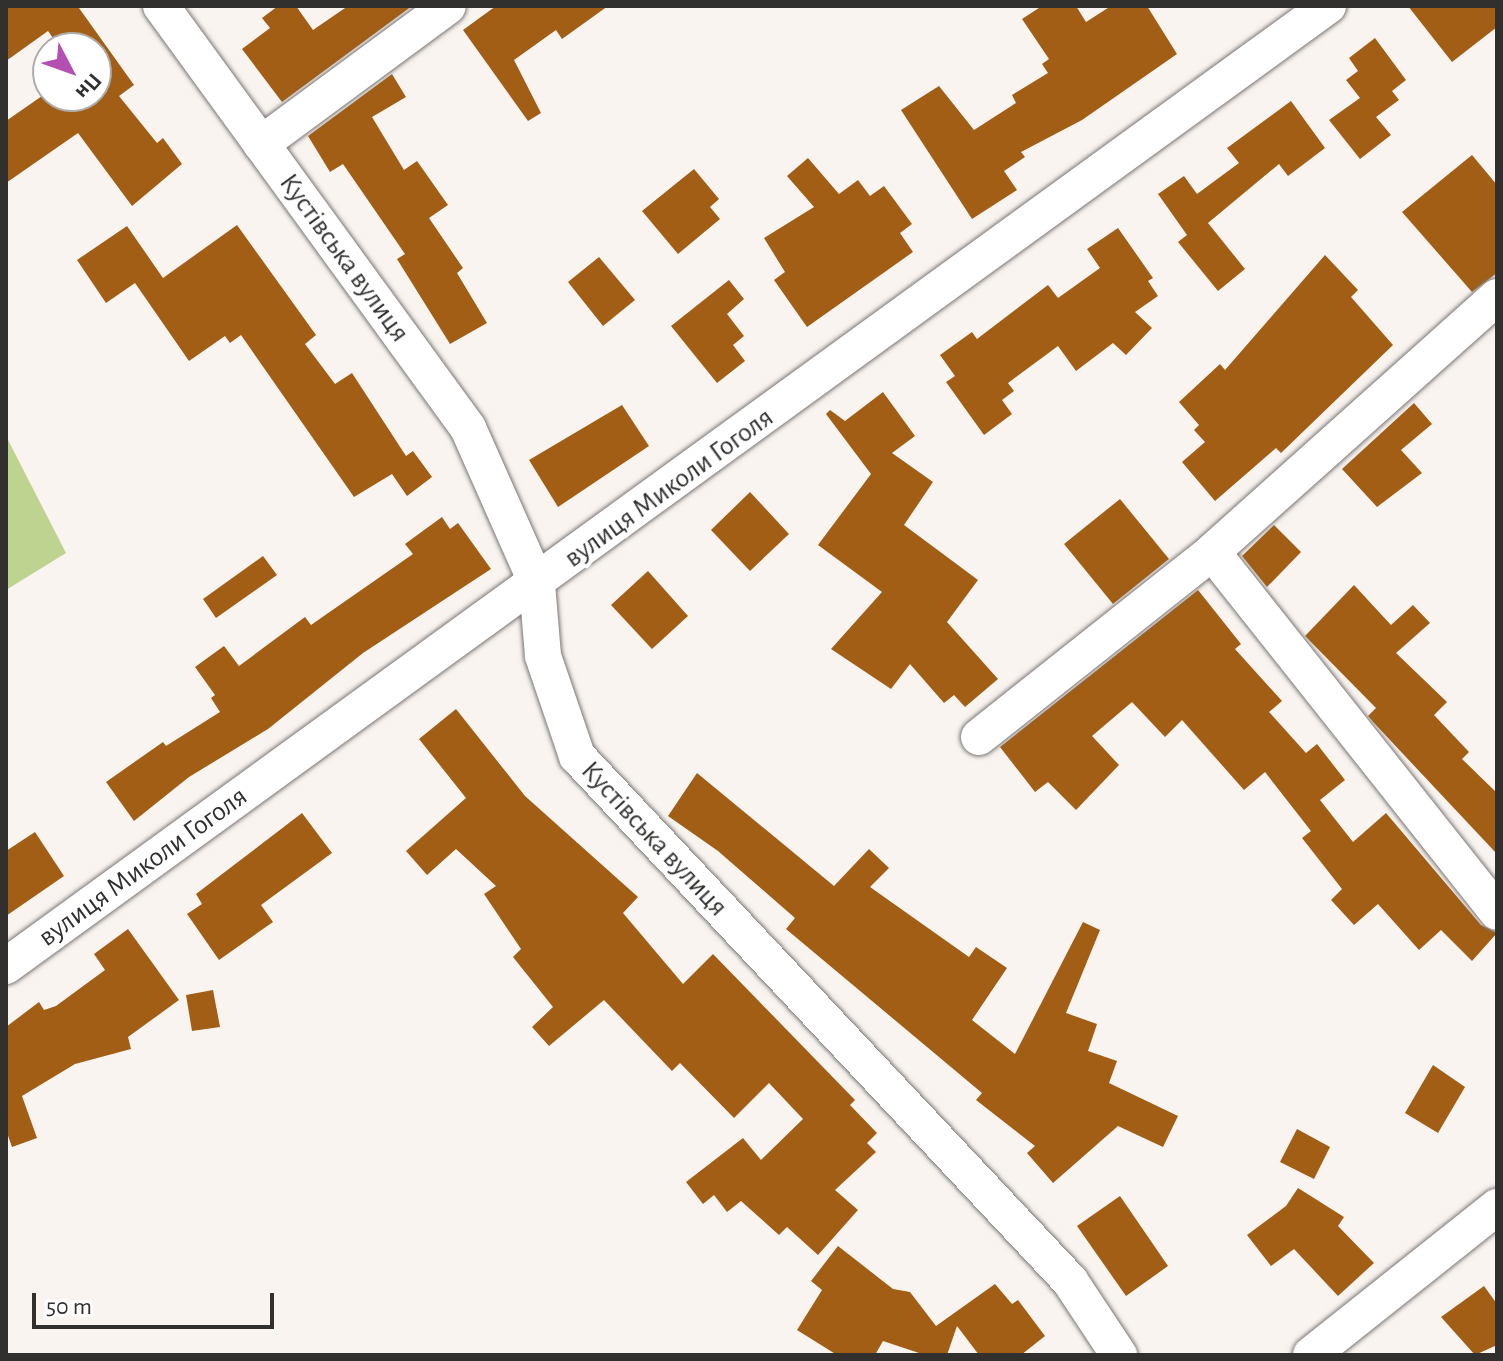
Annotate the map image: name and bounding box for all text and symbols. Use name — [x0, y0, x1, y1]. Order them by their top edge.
north arrow — [32, 32, 112, 112]
text: Пн — [72, 69, 106, 104]
street label: Кустівська вулиця — [272, 167, 416, 349]
street label: вулиця Миколи Гоголя — [558, 401, 780, 575]
street label: Кустівська вулиця — [574, 754, 734, 924]
street label: вулиця Миколи Гоголя — [32, 780, 254, 954]
scale bar — [36, 1277, 278, 1327]
text: 50 m — [46, 1295, 92, 1319]

